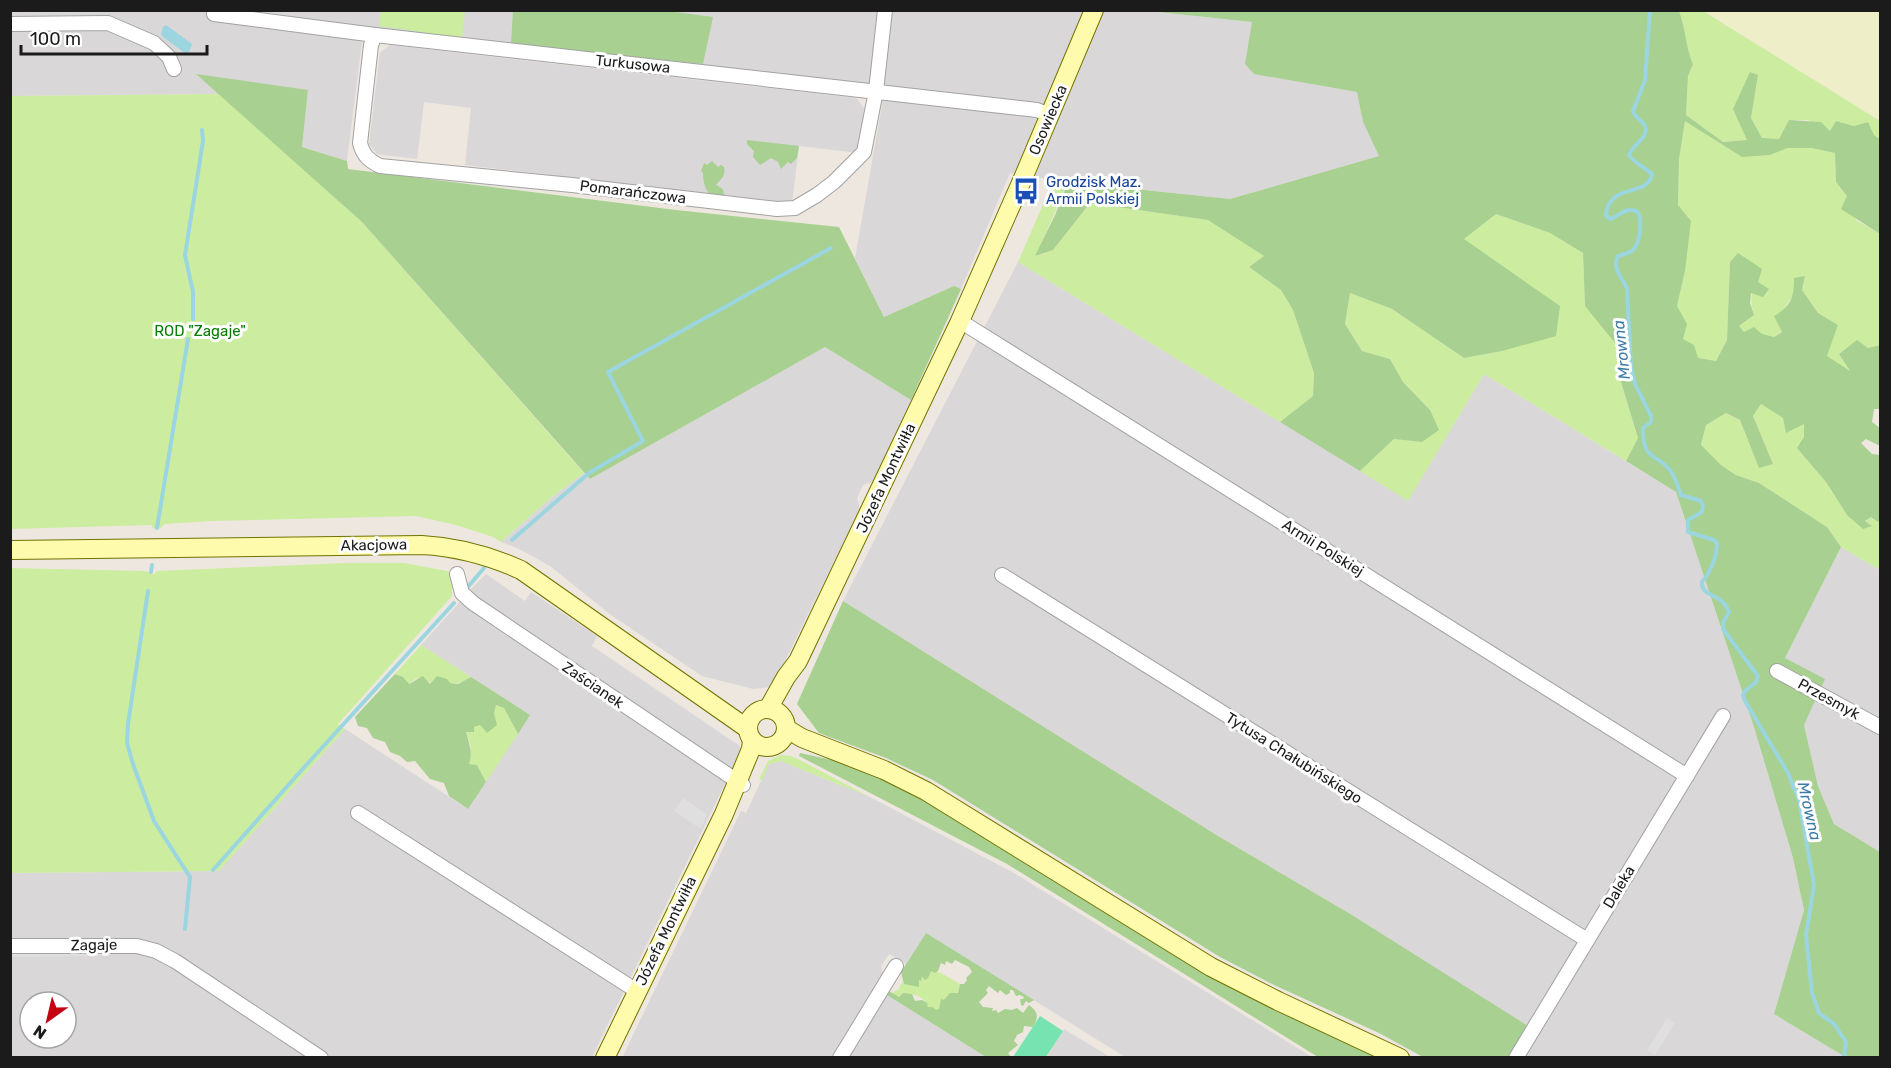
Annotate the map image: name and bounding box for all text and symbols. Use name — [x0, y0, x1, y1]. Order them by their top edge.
scale bar — [21, 18, 207, 56]
text: 100 m — [30, 28, 81, 50]
street label: Turkusowa — [595, 51, 671, 77]
street label: Osowiecka — [1025, 82, 1071, 158]
place label: Grodzisk Maz. Armii Polskiej — [1046, 173, 1141, 208]
bus stop icon: Grodzisk Maz. Armii Polskiej — [1011, 176, 1041, 206]
street label: Pomarańczowa — [579, 177, 687, 207]
water label: Mrowna — [1609, 319, 1634, 381]
park label: ROD "Zagaje" — [154, 322, 246, 340]
street label: Józefa Montwiłła — [853, 420, 919, 536]
street label: Armii Polskiej — [1279, 516, 1367, 580]
street label: Akacjowa — [341, 535, 407, 555]
street label: Zaścianek — [559, 658, 627, 712]
street label: Przesmyk — [1795, 675, 1863, 723]
street label: Tytusa Chałubińskiego — [1222, 709, 1366, 807]
water label: Mrowna — [1794, 780, 1825, 842]
street label: Daleka — [1599, 862, 1639, 912]
street label: Józefa Montwiłła — [632, 874, 700, 988]
street label: Zagaje — [70, 936, 118, 954]
north arrow — [18, 990, 78, 1050]
text: N — [30, 1021, 50, 1043]

